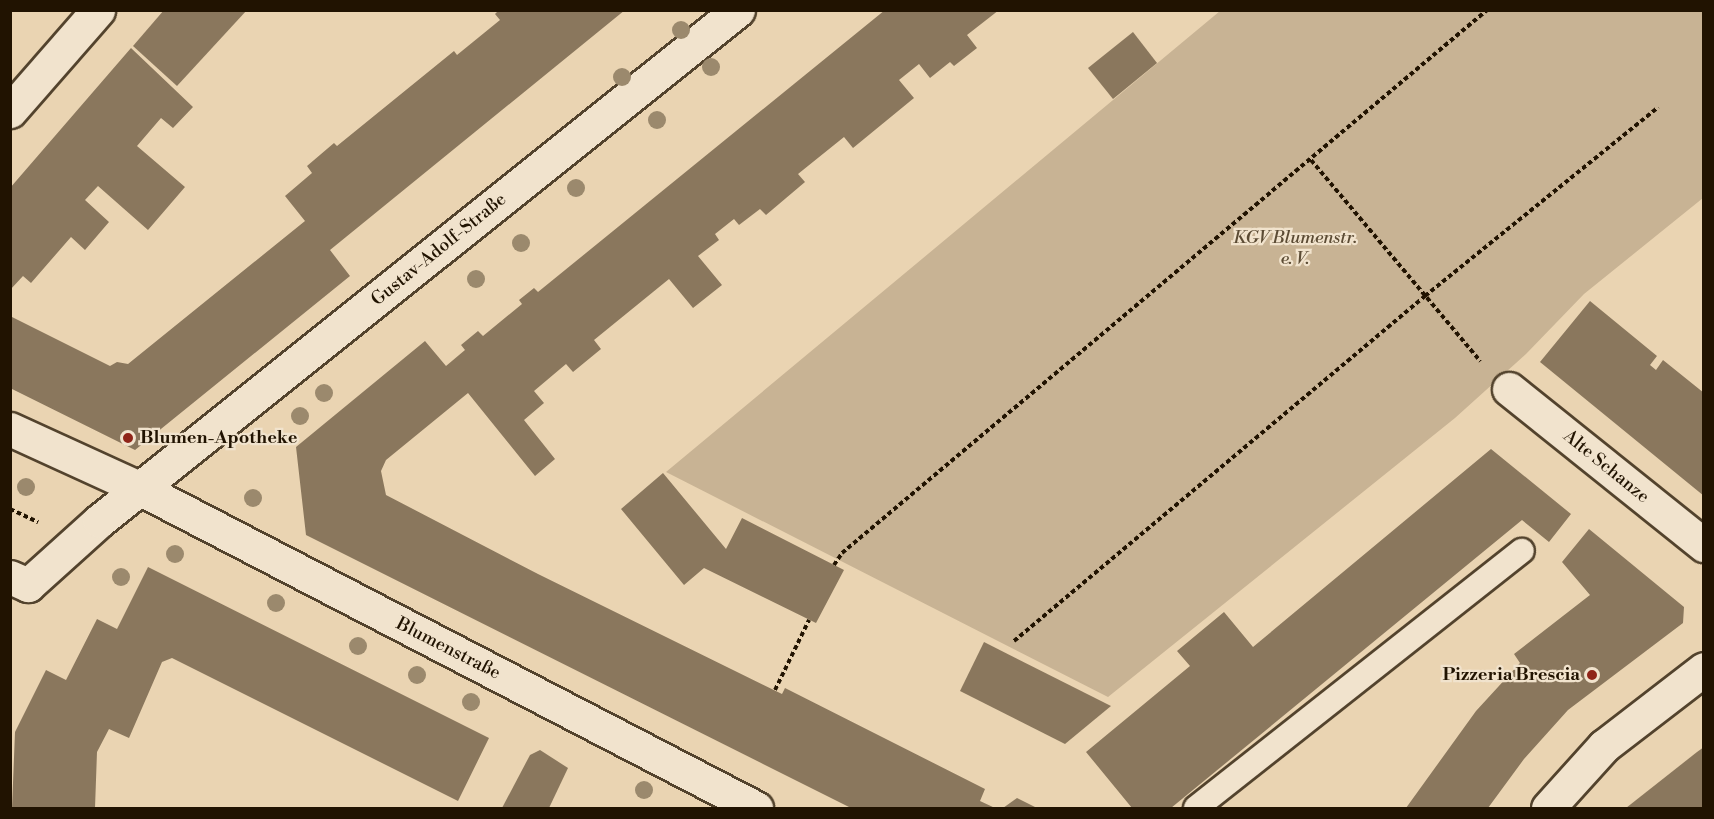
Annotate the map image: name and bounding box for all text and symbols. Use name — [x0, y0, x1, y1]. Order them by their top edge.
street label: Gustav-Adolf-Straße — [367, 189, 511, 311]
park label: KGV Blumenstr. e. V. — [1233, 228, 1357, 270]
street label: Alte Schanze — [1559, 426, 1653, 508]
place label: Blumen-Apotheke — [140, 427, 297, 449]
marker: Blumen-Apotheke — [121, 431, 135, 445]
street label: Blumenstraße — [392, 613, 504, 685]
place label: Pizzeria Brescia — [1442, 664, 1580, 686]
marker: Pizzeria Brescia — [1585, 668, 1599, 682]

